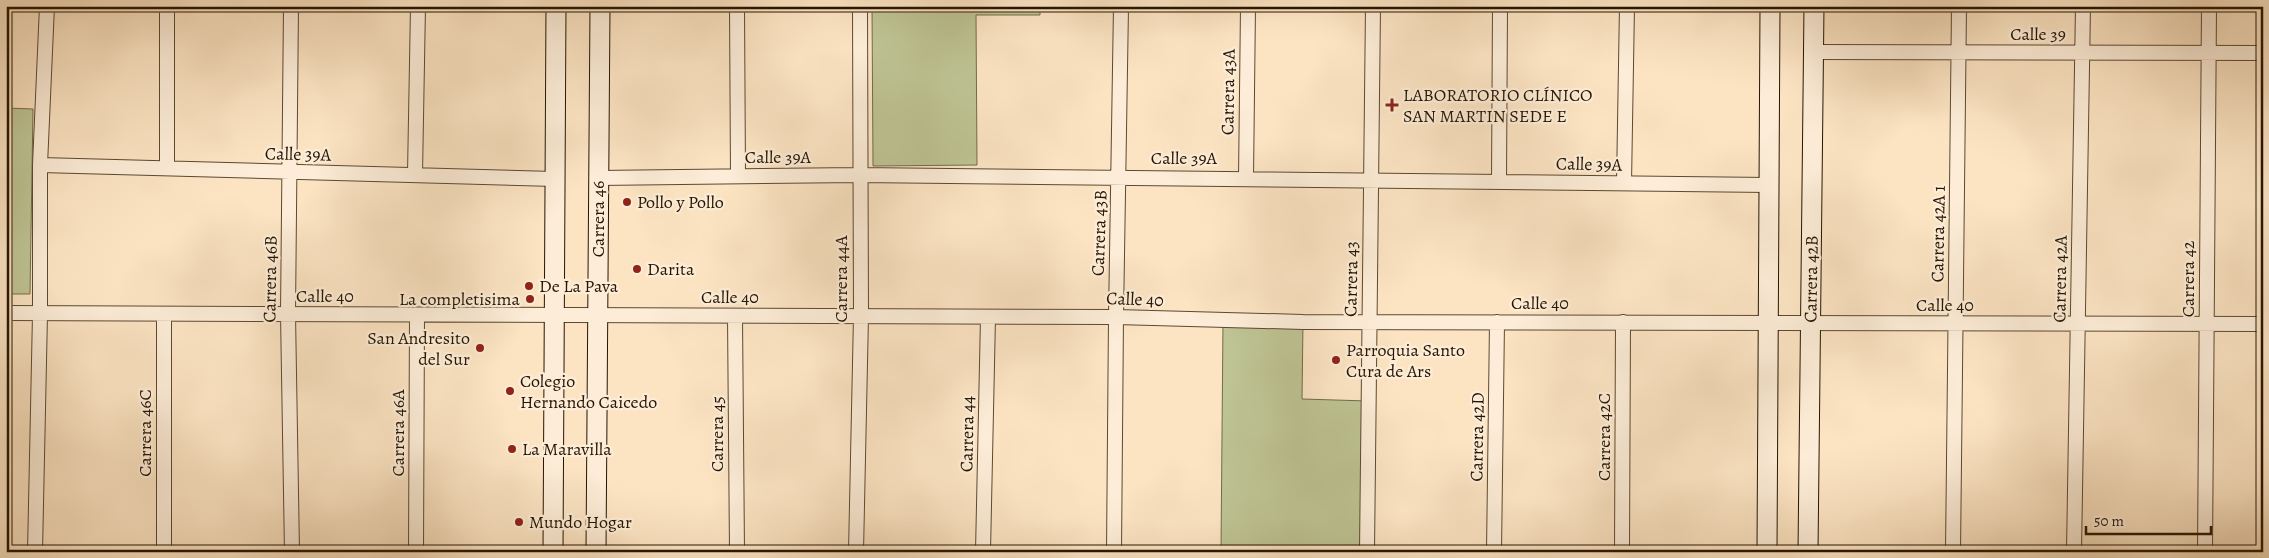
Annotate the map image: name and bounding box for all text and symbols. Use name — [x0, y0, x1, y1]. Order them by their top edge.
street label: Calle 39 — [2010, 22, 2066, 46]
street label: Carrera 43A — [1215, 48, 1241, 135]
place label: LABORATORIO CLÍNICO SAN MARTIN SEDE E — [1403, 83, 1592, 128]
marker: LABORATORIO CLÍNICO SAN MARTIN SEDE E — [1385, 98, 1399, 112]
street label: Calle 39A — [265, 141, 332, 167]
street label: Calle 39A — [745, 145, 812, 169]
street label: Calle 39A — [1151, 146, 1218, 170]
street label: Calle 39A — [1556, 151, 1623, 177]
street label: Carrera 46 — [586, 181, 610, 257]
street label: Carrera 42A 1 — [1925, 185, 1951, 283]
street label: Carrera 43B — [1085, 189, 1113, 277]
place label: Pollo y Pollo — [637, 190, 724, 214]
marker: Pollo y Pollo — [621, 196, 633, 208]
street label: Carrera 46B — [257, 235, 283, 323]
street label: Carrera 44A — [829, 235, 853, 322]
street label: Carrera 42B — [1798, 235, 1824, 323]
street label: Carrera 42A — [2047, 235, 2073, 323]
street label: Carrera 42 — [2176, 240, 2200, 317]
street label: Carrera 43 — [1338, 241, 1364, 317]
place label: Darita — [647, 257, 695, 281]
marker: Darita — [631, 263, 643, 275]
place label: De La Pava — [539, 274, 619, 298]
marker: De La Pava — [523, 280, 535, 292]
street label: Calle 40 — [296, 284, 354, 308]
street label: Calle 40 — [701, 285, 759, 309]
street label: Calle 40 — [1106, 286, 1164, 312]
place label: La completisima — [399, 287, 521, 311]
street label: Calle 40 — [1511, 291, 1569, 315]
marker: La completisima — [524, 293, 536, 305]
street label: Calle 40 — [1916, 293, 1974, 317]
place label: San Andresito del Sur — [367, 326, 470, 371]
place label: Parroquia Santo Cura de Ars — [1346, 338, 1465, 383]
marker: San Andresito del Sur — [474, 342, 486, 354]
marker: Parroquia Santo Cura de Ars — [1330, 354, 1342, 366]
place label: Colegio Hernando Caicedo — [520, 369, 657, 414]
marker: Colegio Hernando Caicedo — [504, 385, 516, 397]
street label: Carrera 46C — [133, 389, 157, 477]
street label: Carrera 46A — [386, 389, 410, 476]
street label: Carrera 42D — [1464, 392, 1490, 482]
street label: Carrera 42C — [1592, 393, 1616, 481]
street label: Carrera 45 — [705, 396, 729, 472]
street label: Carrera 44 — [954, 396, 980, 472]
place label: La Maravilla — [522, 437, 612, 461]
marker: La Maravilla — [506, 443, 518, 455]
scale bar — [2086, 503, 2212, 535]
place label: Mundo Hogar — [529, 510, 632, 534]
text: 50 m — [2094, 511, 2124, 531]
marker: Mundo Hogar — [513, 516, 525, 528]

